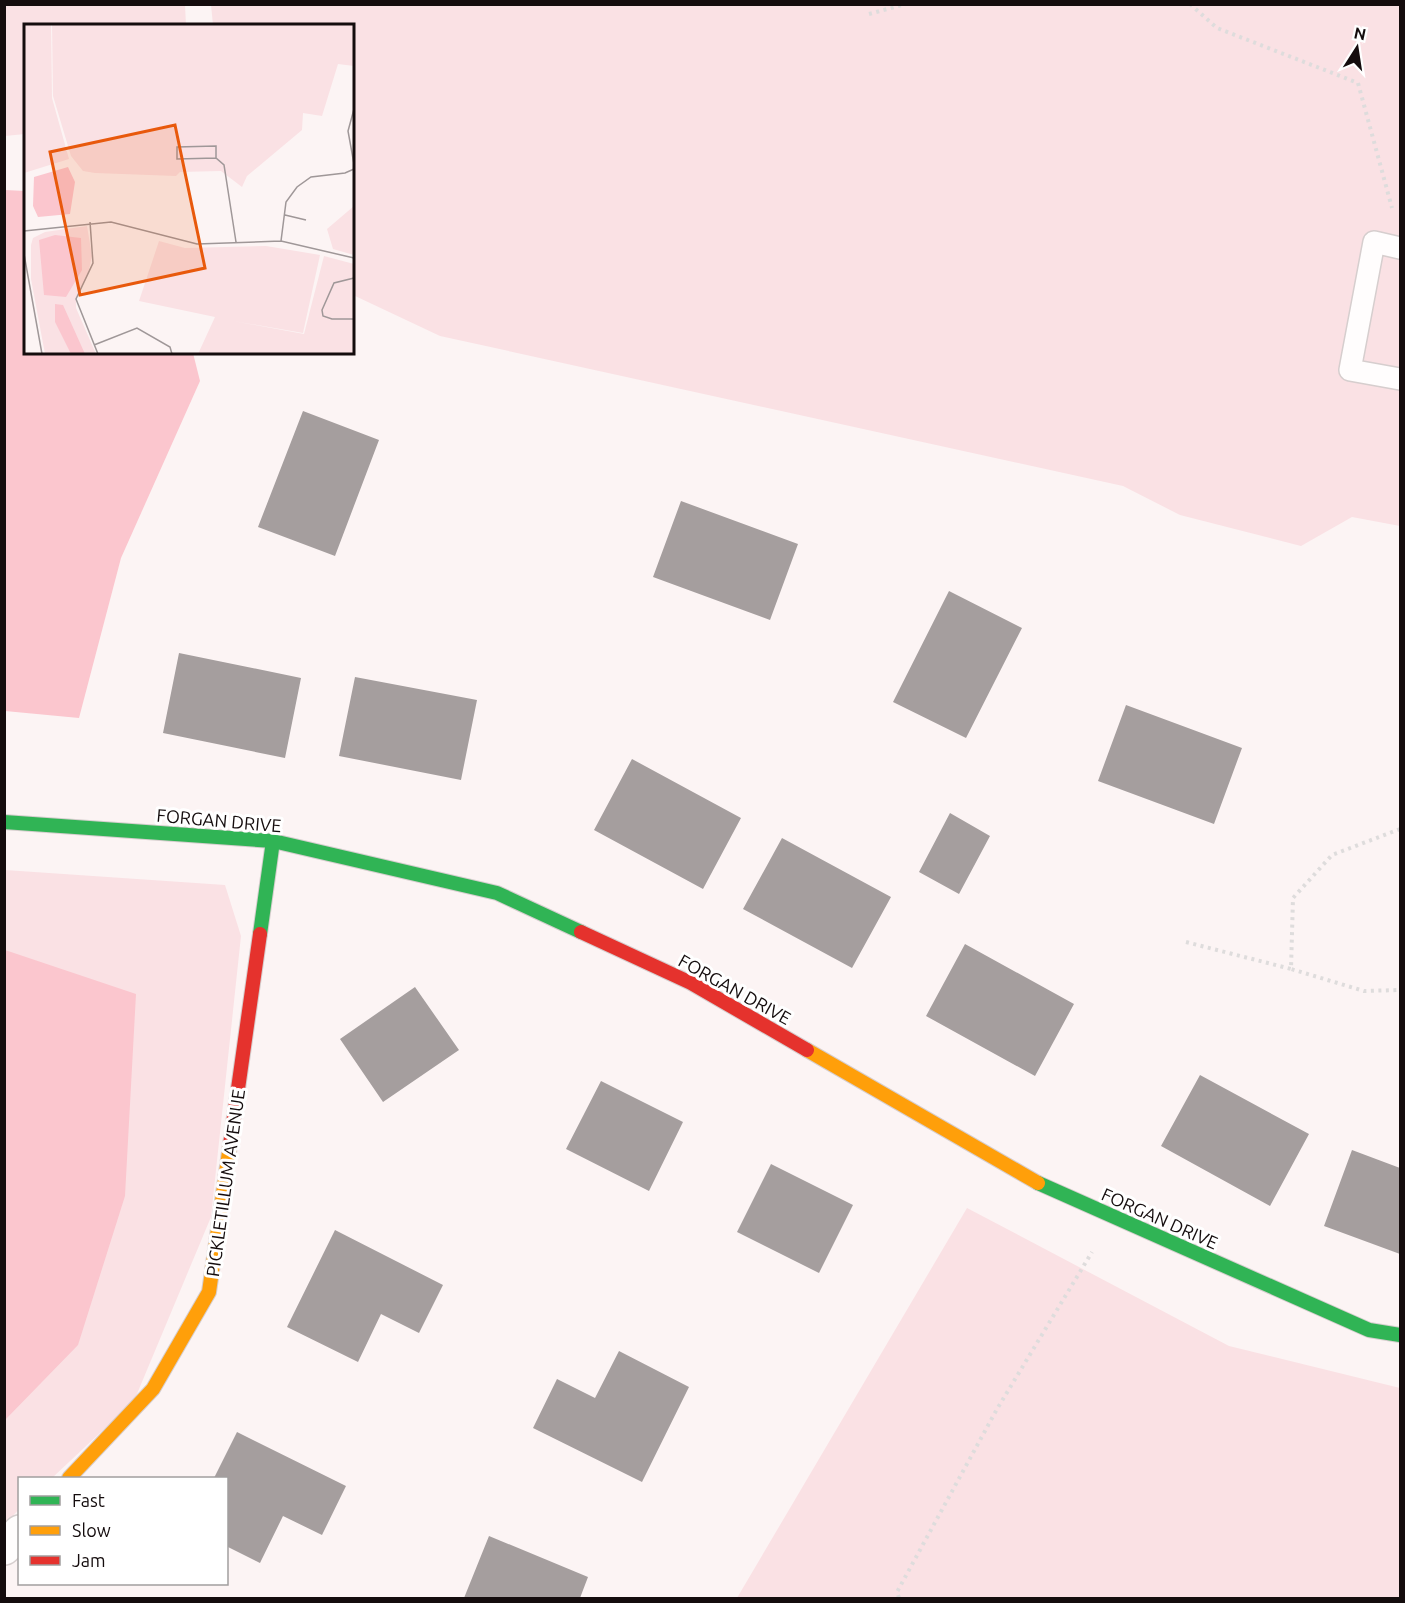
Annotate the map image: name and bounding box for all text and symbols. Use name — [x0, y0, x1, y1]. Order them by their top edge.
north arrow — [1327, 18, 1387, 78]
text: N — [1352, 23, 1368, 43]
inset map — [24, 24, 354, 354]
street label: FORGAN DRIVE — [156, 805, 282, 835]
street label: FORGAN DRIVE — [675, 950, 795, 1028]
street label: PICKLETILLUM AVENUE — [202, 1088, 248, 1278]
street label: FORGAN DRIVE — [1099, 1183, 1221, 1253]
legend — [18, 1477, 228, 1585]
text: Fast — [72, 1490, 105, 1510]
text: Slow — [72, 1520, 111, 1540]
text: Jam — [72, 1550, 106, 1570]

